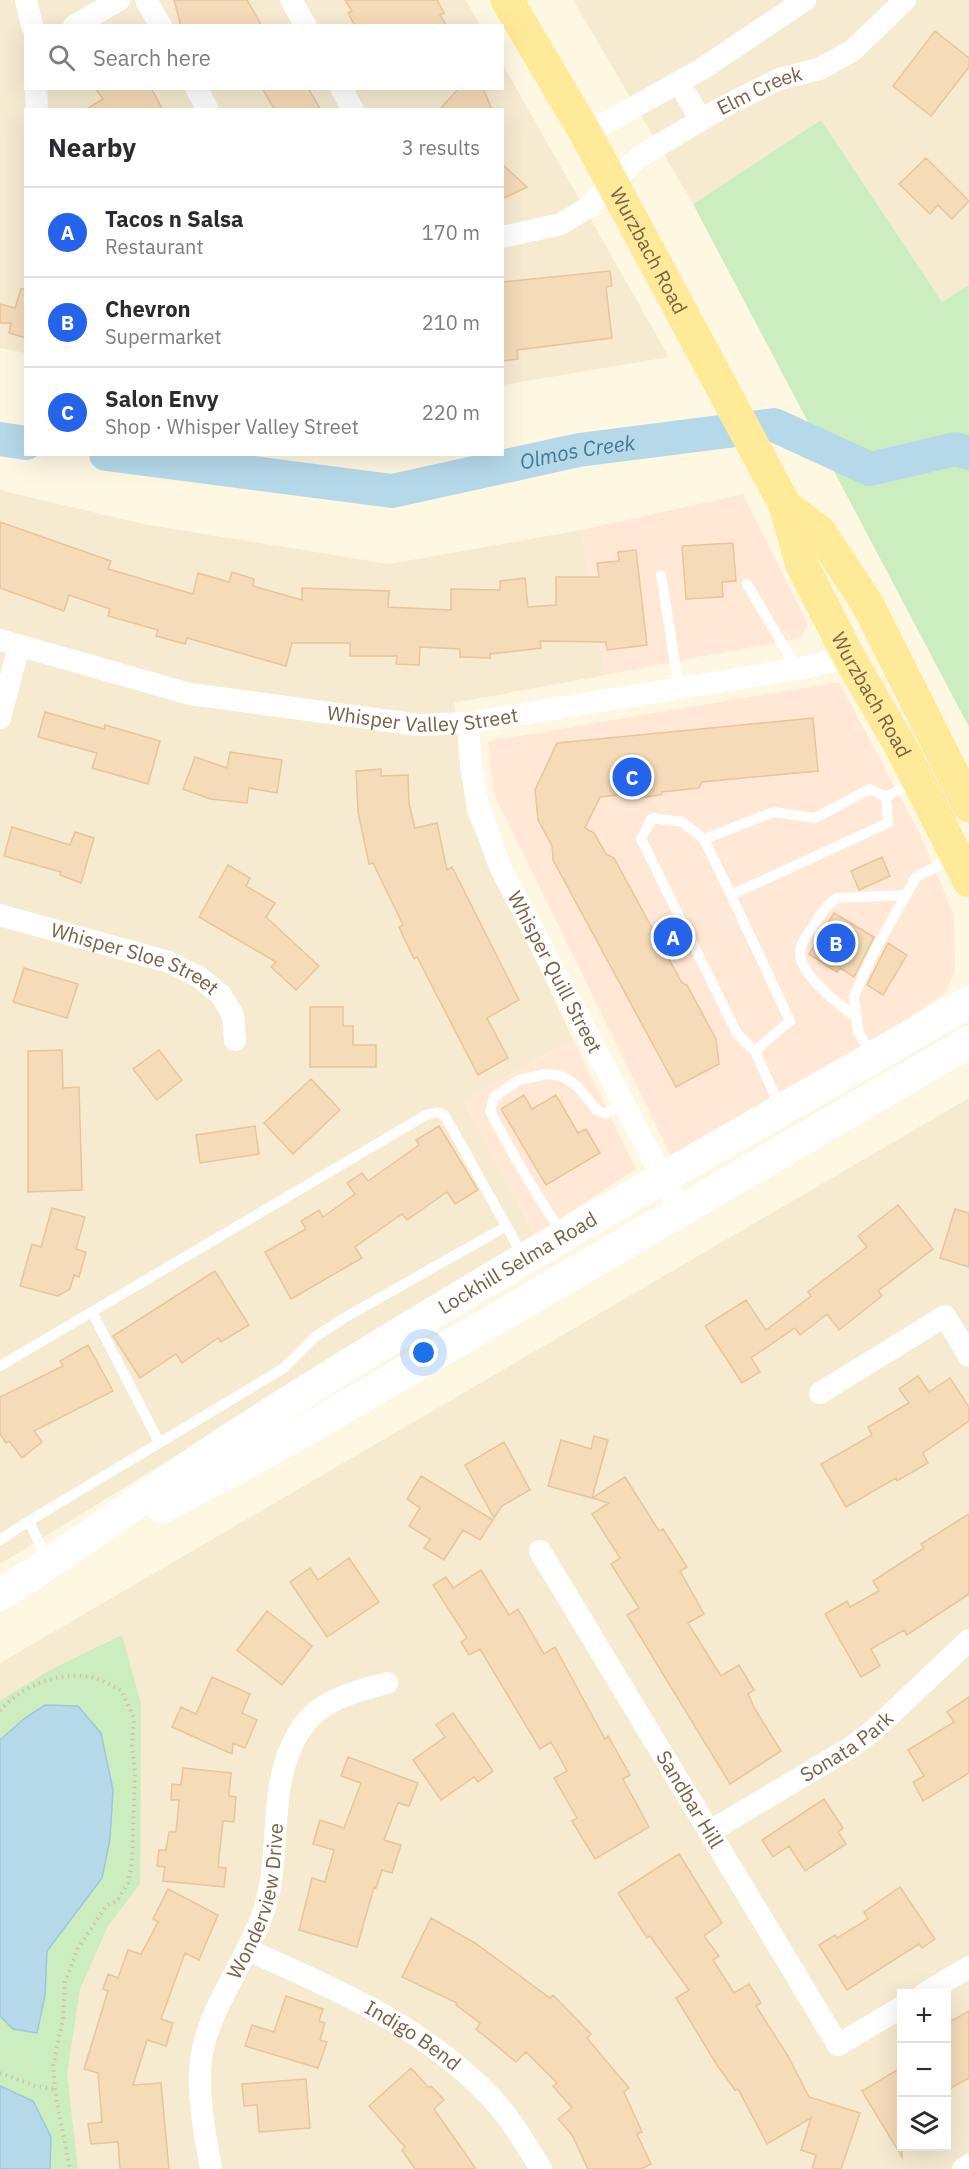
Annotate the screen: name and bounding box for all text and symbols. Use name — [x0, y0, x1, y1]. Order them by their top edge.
search box — [24, 24, 504, 90]
icon: search — [45, 41, 78, 74]
text: Search here — [93, 43, 211, 72]
street label: Elm Creek — [712, 60, 806, 121]
text: Nearby — [48, 130, 136, 164]
text: 3 results — [402, 134, 480, 161]
street label: Wurzbach Road — [604, 182, 694, 319]
text: Tacos n Salsa — [105, 204, 244, 233]
text: A — [61, 219, 74, 246]
text: 170 m — [422, 219, 480, 246]
text: Restaurant — [105, 233, 203, 260]
text: Chevron — [105, 294, 191, 323]
text: B — [61, 309, 74, 336]
text: 210 m — [422, 309, 480, 336]
text: Supermarket — [105, 323, 222, 350]
text: Salon Envy — [105, 384, 219, 413]
text: C — [61, 399, 74, 426]
text: 220 m — [422, 399, 480, 426]
text: Shop · Whisper Valley Street — [105, 413, 359, 440]
water label: Olmos Creek — [517, 428, 638, 476]
street label: Wurzbach Road — [825, 627, 918, 762]
street label: Whisper Valley Street — [325, 699, 520, 738]
pin: C — [612, 754, 652, 800]
street label: Whisper Quill Street — [502, 886, 609, 1058]
pin: A — [654, 914, 692, 960]
street label: Whisper Sloe Street — [48, 916, 225, 1001]
pin: B — [816, 920, 856, 966]
street label: Lockhill Selma Road — [433, 1205, 602, 1320]
your location — [409, 1338, 438, 1367]
street label: Sonata Park — [795, 1705, 899, 1788]
street label: Sandbar Hill — [650, 1745, 730, 1853]
street label: Wonderview Drive — [220, 1822, 289, 1983]
map controls — [897, 1989, 951, 2151]
button: + — [897, 1989, 951, 2043]
street label: Indigo Bend — [361, 1994, 467, 2076]
button: − — [897, 2043, 951, 2097]
button: layers — [897, 2097, 951, 2151]

